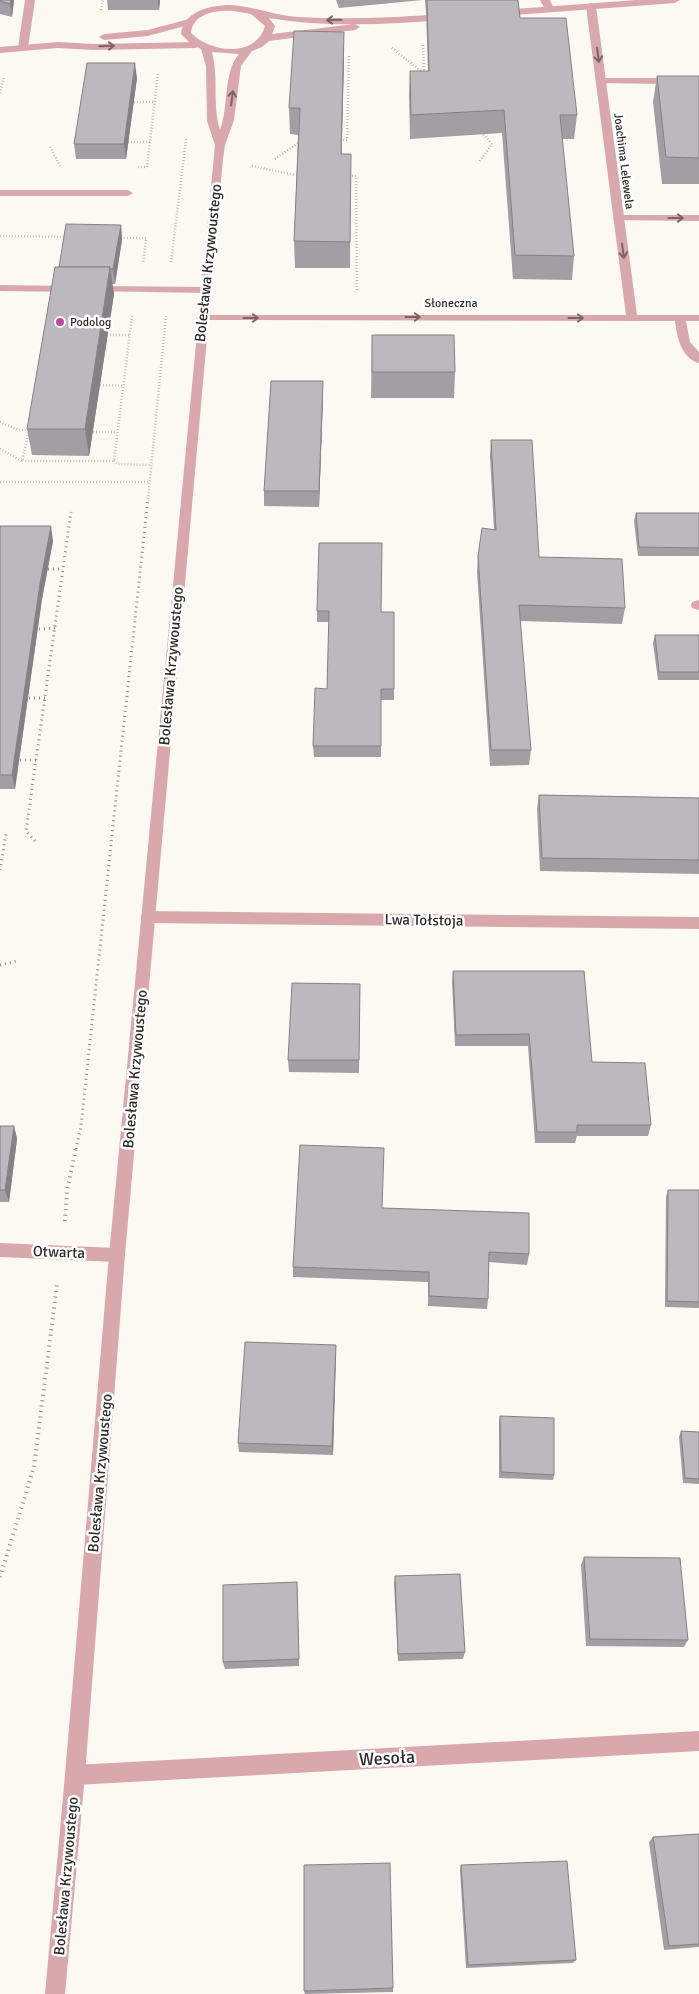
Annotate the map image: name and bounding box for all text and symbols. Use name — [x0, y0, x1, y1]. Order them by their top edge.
one-way arrow — [326, 15, 342, 24]
one-way arrow — [98, 42, 114, 51]
one-way arrow — [593, 46, 603, 62]
one-way arrow — [227, 91, 237, 107]
street label: Joachima Lelewela — [610, 112, 637, 210]
street label: Bolesława Krzywoustego — [191, 183, 225, 343]
one-way arrow — [668, 213, 684, 223]
one-way arrow — [618, 242, 628, 258]
street label: Słoneczna — [424, 296, 478, 311]
one-way arrow — [405, 312, 421, 322]
one-way arrow — [242, 313, 259, 323]
one-way arrow — [568, 313, 584, 323]
place label: Podolog — [70, 315, 111, 330]
marker: Podolog — [54, 316, 66, 328]
street label: Bolesława Krzywoustego — [155, 586, 187, 746]
street label: Lwa Tołstoja — [384, 910, 464, 930]
street label: Bolesława Krzywoustego — [119, 989, 151, 1149]
street label: Otwarta — [33, 1242, 85, 1262]
street label: Bolesława Krzywoustego — [84, 1393, 116, 1553]
street label: Wesoła — [358, 1746, 416, 1770]
street label: Bolesława Krzywoustego — [50, 1796, 82, 1956]

